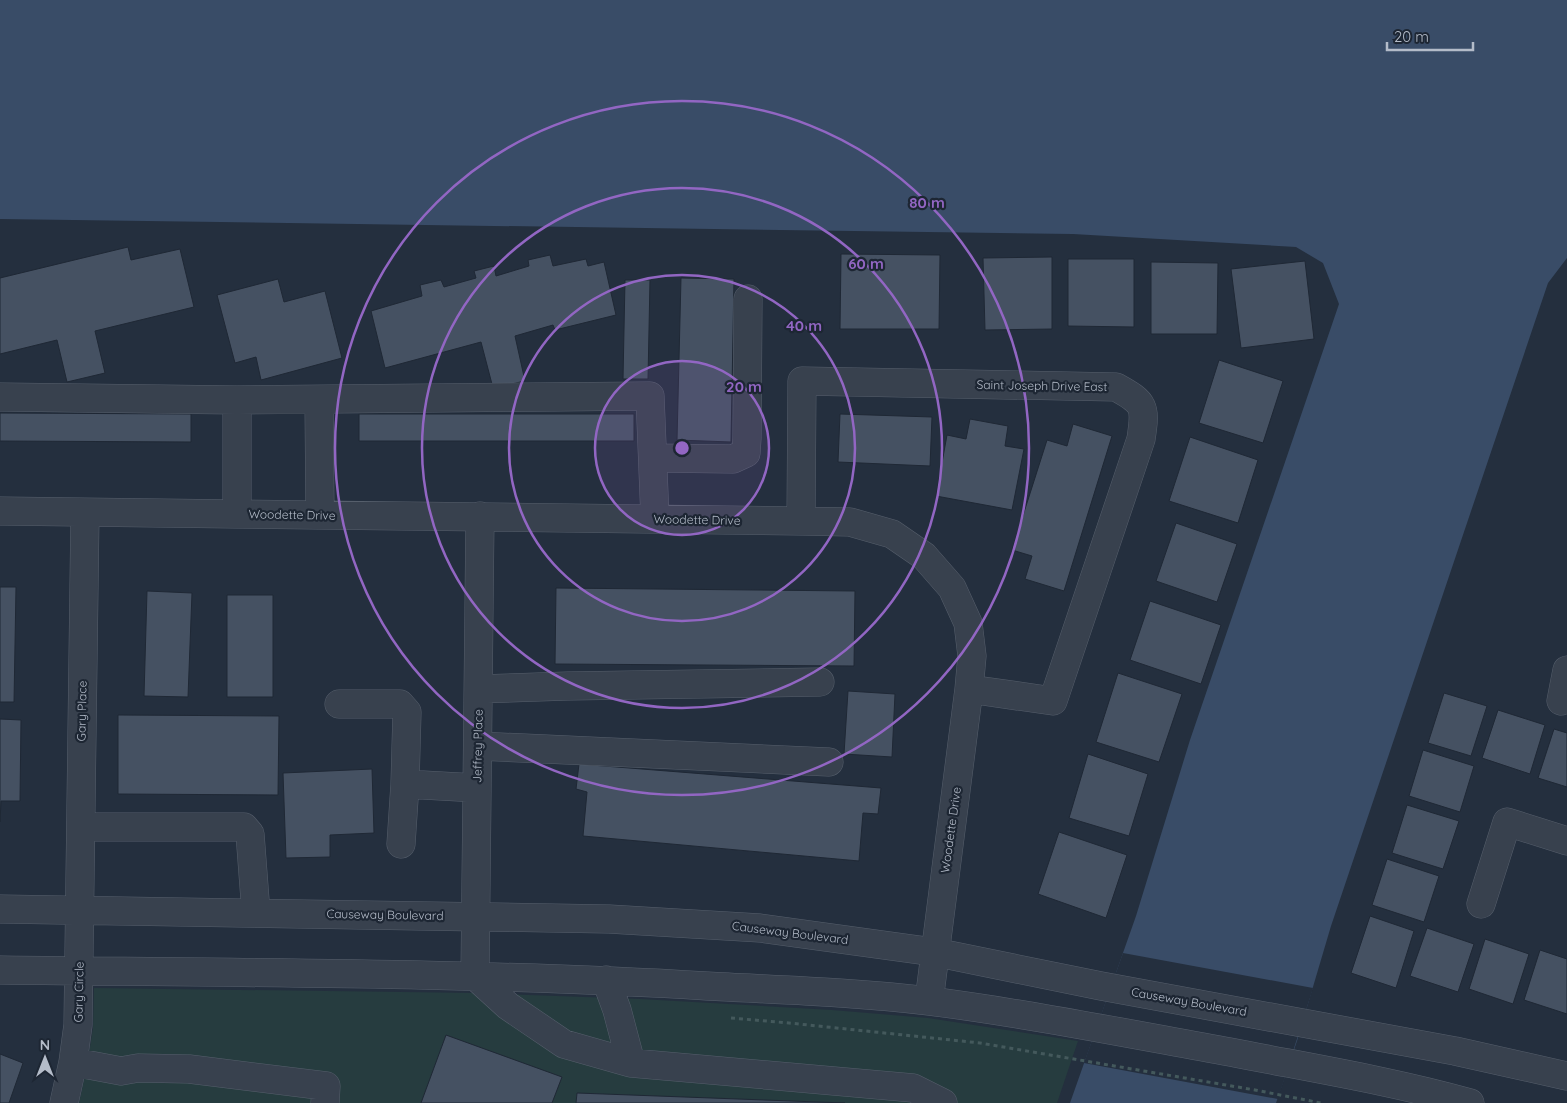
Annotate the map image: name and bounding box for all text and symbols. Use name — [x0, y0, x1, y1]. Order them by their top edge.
scale bar — [1387, 20, 1473, 52]
text: 20 m — [1394, 27, 1429, 46]
text: 80 m — [909, 193, 945, 212]
text: 60 m — [848, 254, 884, 273]
text: 40 m — [786, 316, 822, 335]
text: 20 m — [726, 377, 762, 396]
street label: Saint Joseph Drive East — [977, 377, 1107, 394]
centre of rings — [673, 439, 691, 457]
street label: Woodette Drive — [248, 506, 336, 523]
street label: Woodette Drive — [653, 511, 741, 528]
street label: Gary Place — [73, 680, 90, 741]
street label: Jeffrey Place — [469, 709, 486, 783]
street label: Woodette Drive — [937, 786, 964, 874]
street label: Causeway Boulevard — [326, 906, 444, 923]
street label: Causeway Boulevard — [731, 918, 849, 947]
street label: Gary Circle — [70, 961, 87, 1023]
street label: Causeway Boulevard — [1130, 984, 1248, 1019]
north arrow — [20, 1033, 70, 1083]
text: N — [40, 1036, 50, 1054]

